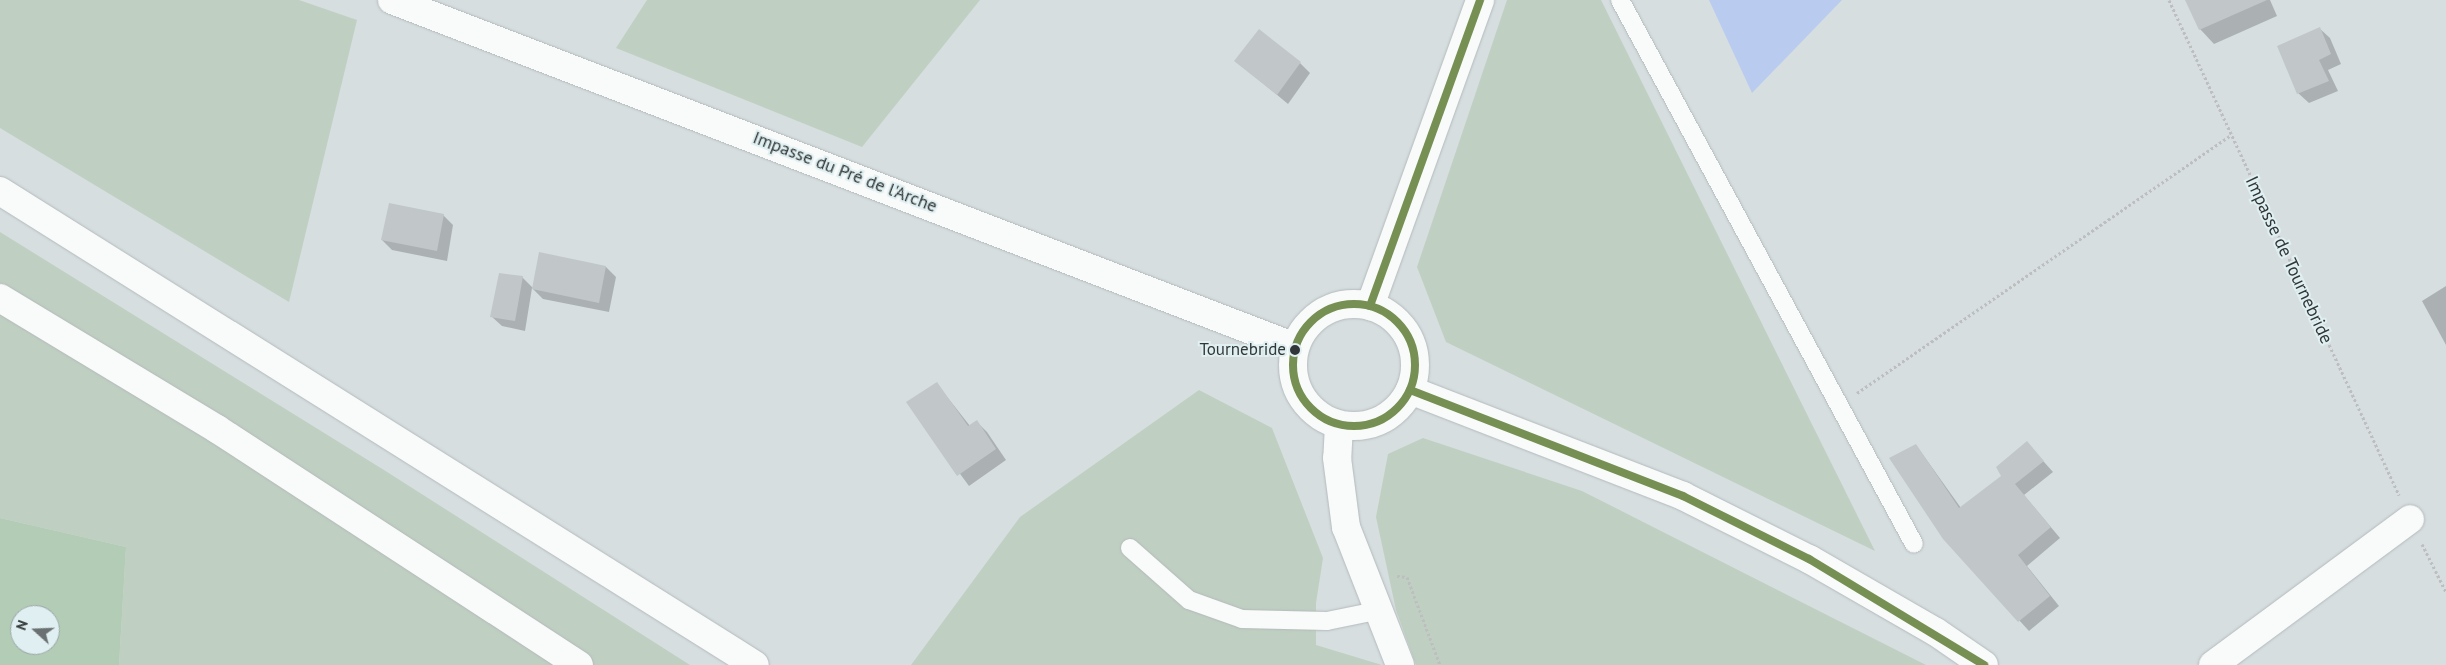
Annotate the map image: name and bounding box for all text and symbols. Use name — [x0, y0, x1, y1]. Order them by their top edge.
street label: Impasse du Pré de l'Arche — [750, 127, 940, 217]
street label: Impasse de Tournebride — [2241, 173, 2337, 347]
place label: Tournebride — [1199, 340, 1286, 360]
marker: Tournebride — [1290, 345, 1300, 355]
north arrow — [10, 605, 60, 655]
text: N — [12, 618, 32, 633]

